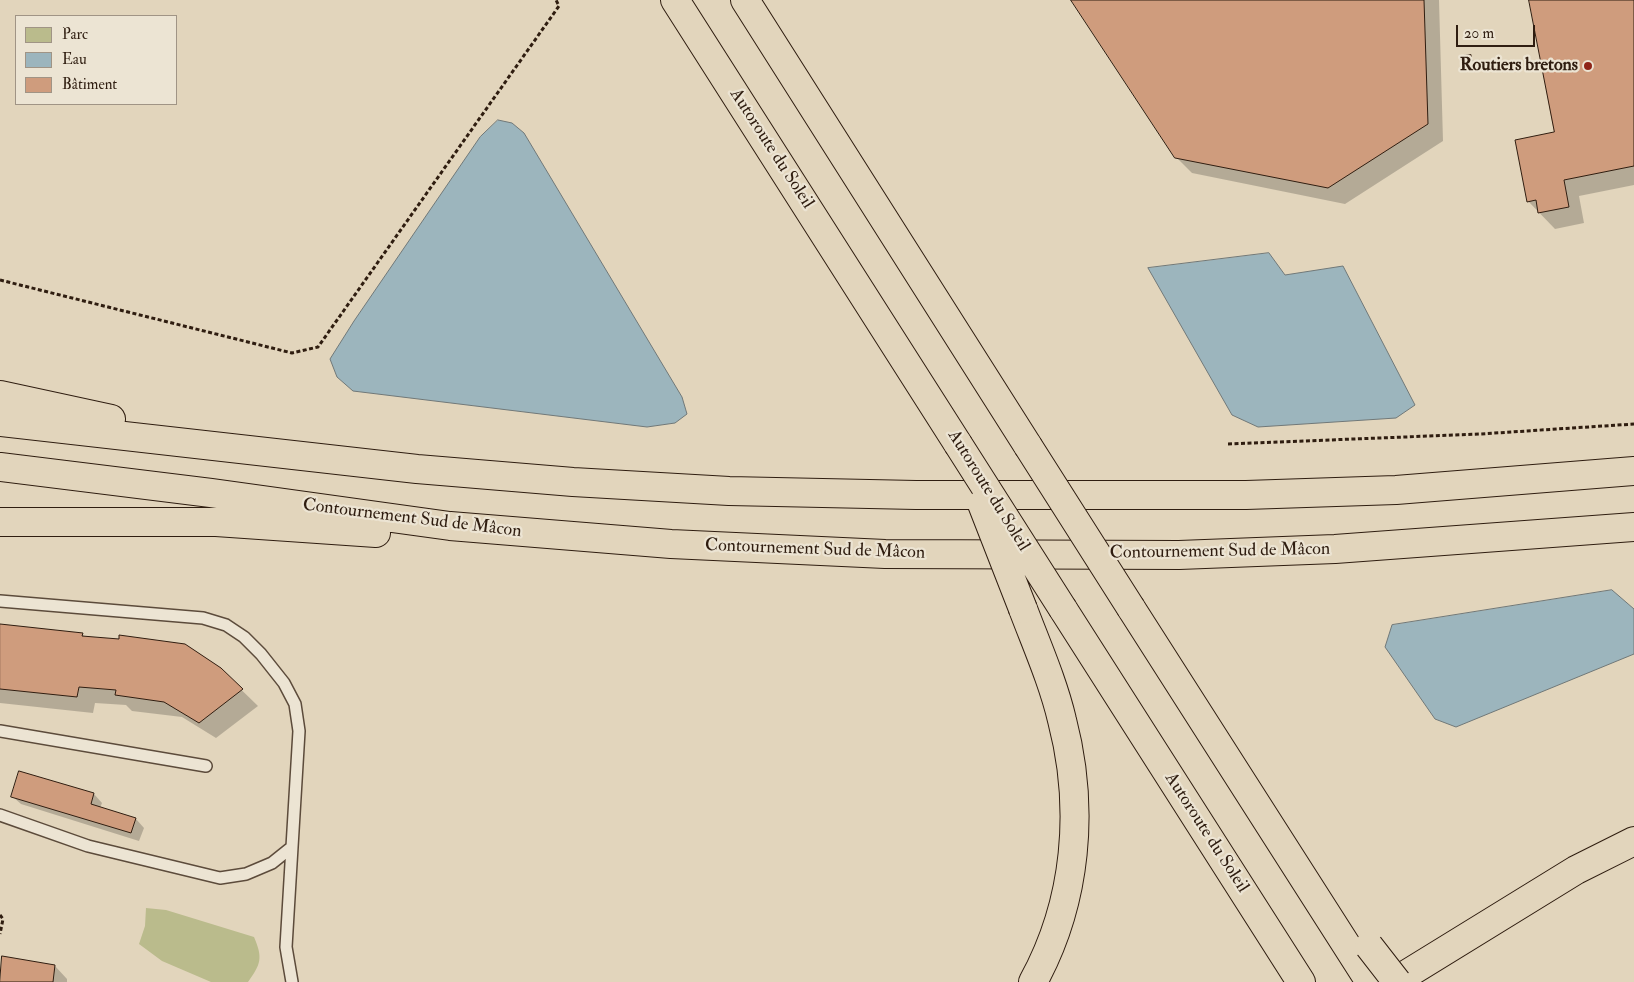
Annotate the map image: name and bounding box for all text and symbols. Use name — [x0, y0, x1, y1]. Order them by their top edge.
legend — [15, 15, 178, 105]
scale bar — [1459, 15, 1538, 47]
text: 20 m — [1464, 24, 1494, 43]
text: Parc — [62, 25, 88, 44]
text: Eau — [62, 50, 87, 69]
place label: Routiers bretons — [1460, 55, 1578, 77]
marker: Routiers bretons — [1582, 60, 1594, 72]
text: Bâtiment — [62, 75, 117, 94]
street label: Autoroute du Soleil — [724, 85, 818, 213]
street label: Autoroute du Soleil — [942, 426, 1034, 556]
street label: Contournement Sud de Mâcon — [301, 495, 523, 543]
street label: Contournement Sud de Mâcon — [704, 535, 926, 565]
street label: Contournement Sud de Mâcon — [1110, 539, 1330, 565]
street label: Autoroute du Soleil — [1159, 769, 1253, 897]

